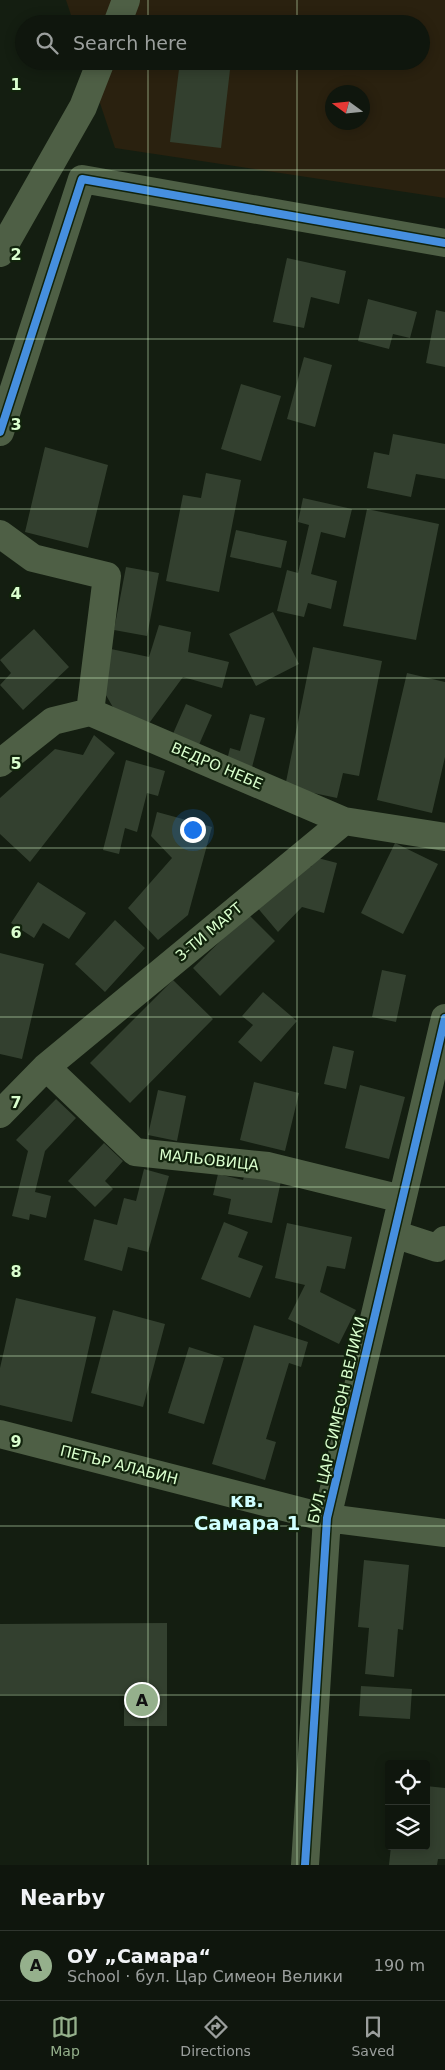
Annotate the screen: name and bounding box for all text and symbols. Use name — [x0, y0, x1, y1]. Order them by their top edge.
search box — [15, 15, 430, 70]
icon: search — [33, 29, 61, 57]
text: Search here — [73, 32, 187, 54]
text: 1 — [10, 75, 22, 94]
north arrow — [325, 85, 370, 130]
text: 2 — [10, 245, 22, 264]
text: 3 — [10, 415, 22, 434]
text: 4 — [10, 584, 22, 603]
street label: ВЕДРО НЕБЕ — [169, 739, 265, 793]
text: 5 — [10, 754, 22, 773]
your location — [180, 817, 206, 843]
street label: 3-ТИ МАРТ — [172, 898, 247, 965]
text: 6 — [10, 923, 22, 942]
text: 7 — [10, 1093, 22, 1112]
street label: МАЛЬОВИЦА — [158, 1146, 260, 1174]
text: 8 — [10, 1262, 22, 1281]
street label: БУЛ. ЦАР СИМЕОН ВЕЛИКИ — [304, 1315, 370, 1525]
text: 9 — [10, 1432, 22, 1451]
street label: ПЕТЪР АЛАБИН — [58, 1442, 180, 1488]
district label: кв. Самара 1 — [194, 1488, 300, 1535]
pin: A — [126, 1681, 158, 1719]
map controls — [385, 1760, 430, 1850]
button: locate — [385, 1760, 430, 1805]
button: layers — [385, 1805, 430, 1850]
text: Nearby — [20, 1886, 105, 1910]
text: ОУ „Самара“ — [67, 1945, 211, 1967]
text: A — [30, 1956, 42, 1975]
text: 190 m — [374, 1956, 425, 1975]
text: School · бул. Цар Симеон Велики — [67, 1967, 343, 1986]
tab: Map — [50, 2013, 80, 2059]
tab: Directions — [180, 2013, 251, 2059]
tab: Saved — [351, 2013, 395, 2059]

